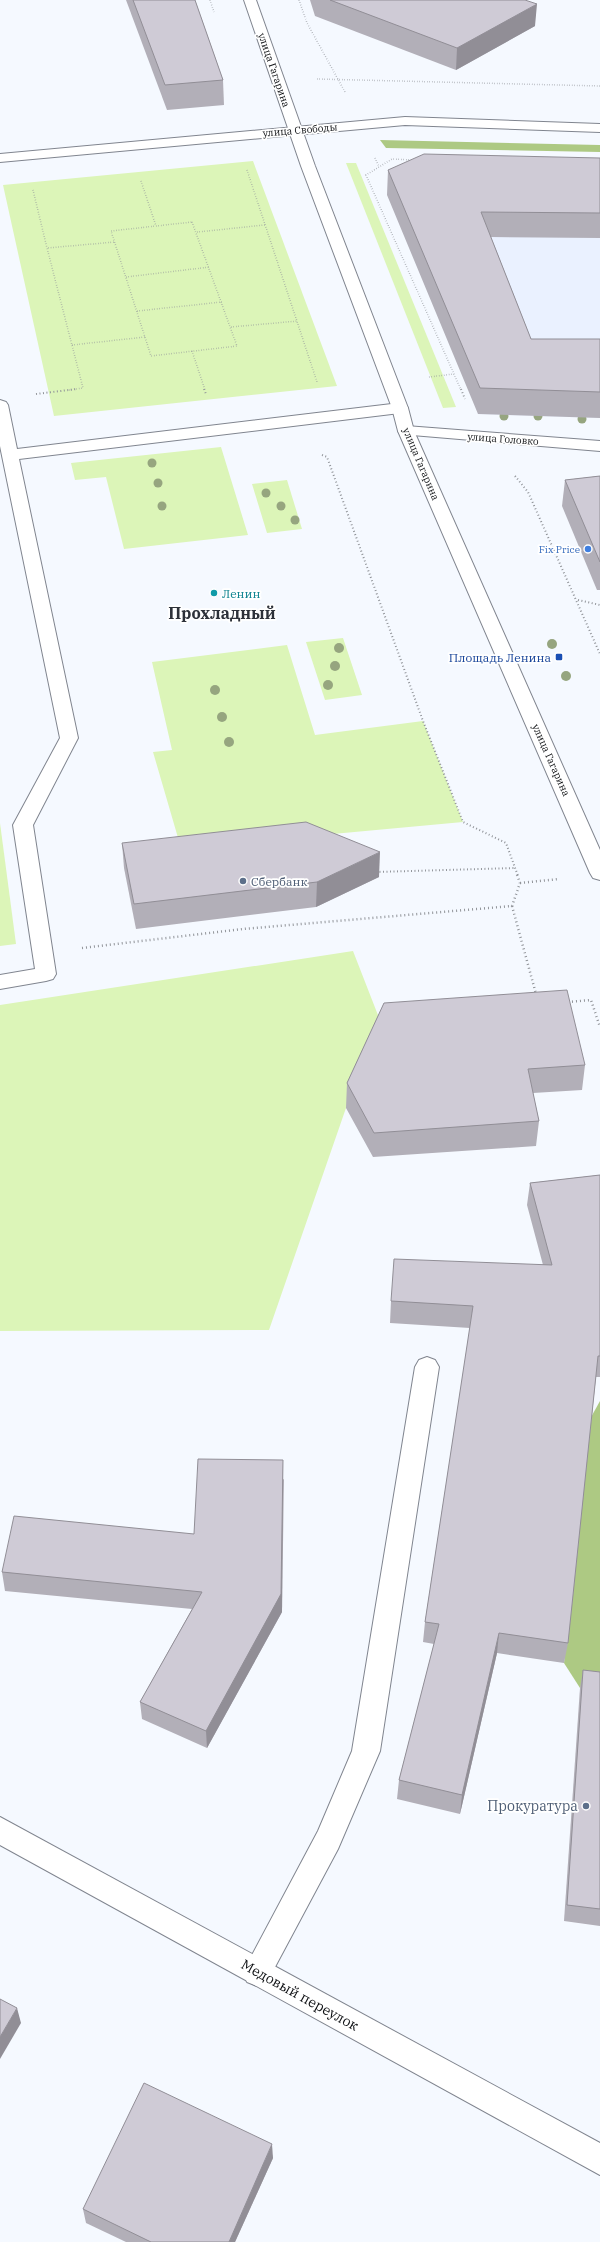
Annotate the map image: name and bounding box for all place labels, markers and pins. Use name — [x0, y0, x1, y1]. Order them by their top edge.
place label: Fix Price — [539, 543, 580, 556]
marker: Fix Price — [583, 544, 593, 554]
place label: Ленин — [222, 586, 260, 601]
marker: Ленин — [209, 588, 219, 598]
place label: Площадь Ленина — [449, 650, 551, 665]
marker: Площадь Ленина — [554, 652, 564, 662]
place label: Сбербанк — [251, 874, 307, 889]
marker: Сбербанк — [238, 876, 248, 886]
place label: Прокуратура — [487, 1797, 578, 1815]
marker: Прокуратура — [581, 1801, 591, 1811]

